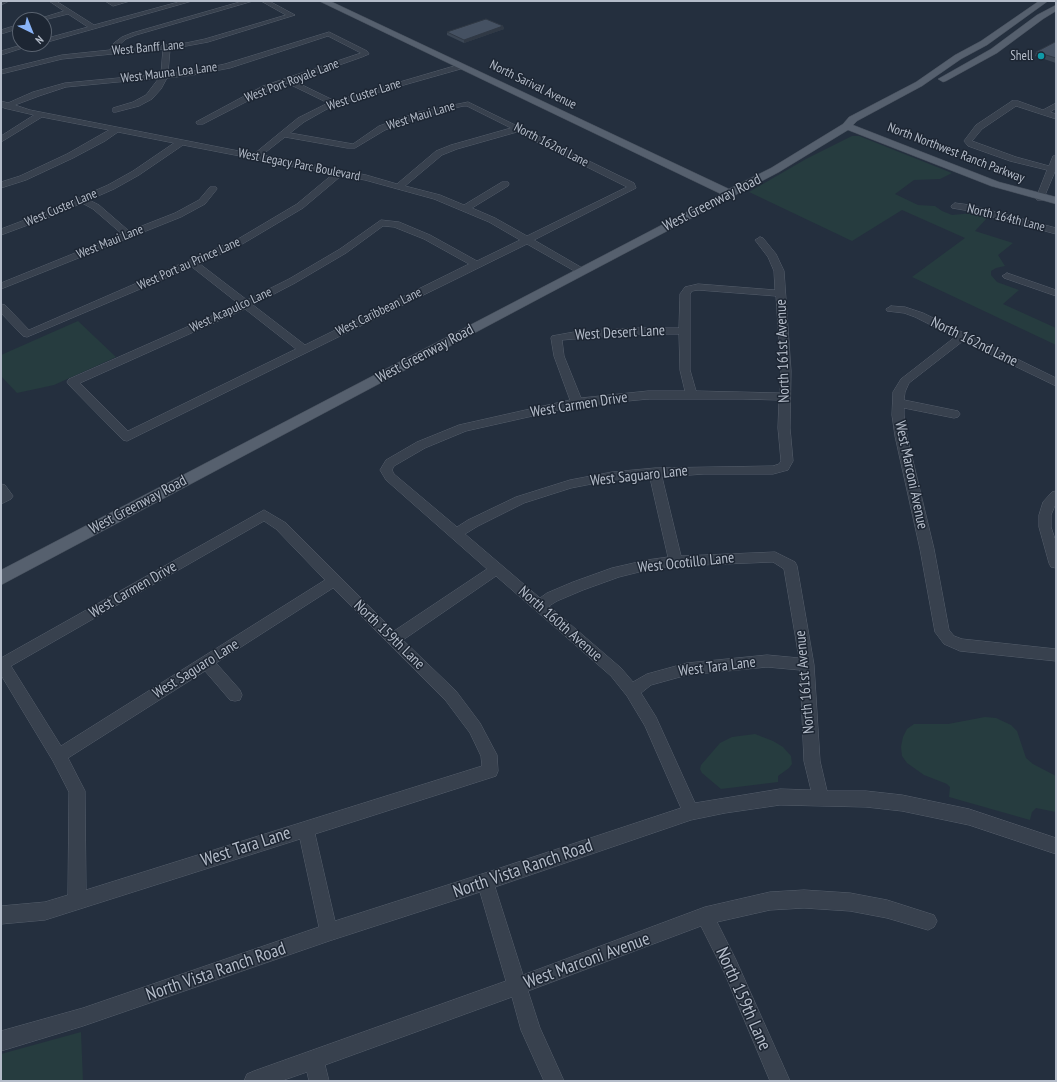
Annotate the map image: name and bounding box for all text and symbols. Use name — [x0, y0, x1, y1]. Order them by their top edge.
north arrow — [12, 12, 52, 52]
text: N — [33, 33, 46, 47]
street label: West Banff Lane — [111, 37, 185, 59]
place label: Shell — [1010, 48, 1033, 64]
marker: Shell — [1036, 51, 1046, 61]
street label: West Port Royale Lane — [243, 56, 341, 106]
street label: North Sarival Avenue — [487, 57, 579, 113]
street label: West Mauna Loa Lane — [120, 59, 218, 87]
street label: West Custer Lane — [325, 76, 403, 114]
street label: West Maui Lane — [385, 98, 457, 134]
street label: North 162nd Lane — [511, 120, 591, 170]
street label: North Northwest Ranch Parkway — [885, 120, 1027, 186]
street label: West Legacy Parc Boulevard — [237, 146, 361, 184]
street label: West Greenway Road — [660, 171, 764, 235]
street label: West Custer Lane — [23, 186, 99, 230]
street label: North 164th Lane — [965, 201, 1047, 235]
street label: West Maui Lane — [74, 222, 146, 262]
street label: West Port au Prince Lane — [135, 234, 243, 294]
street label: West Acapulco Lane — [187, 284, 275, 336]
street label: West Caribbean Lane — [334, 284, 424, 340]
street label: North 161st Avenue — [772, 299, 794, 403]
street label: North 162nd Lane — [928, 313, 1020, 371]
street label: West Greenway Road — [373, 321, 477, 387]
street label: West Desert Lane — [575, 322, 665, 344]
street label: West Carmen Drive — [529, 388, 629, 422]
street label: West Marconi Avenue — [891, 419, 931, 531]
street label: West Saguaro Lane — [589, 462, 689, 490]
street label: West Greenway Road — [86, 472, 190, 538]
street label: West Ocotillo Lane — [637, 549, 735, 577]
street label: West Carmen Drive — [86, 558, 180, 622]
street label: North 160th Avenue — [514, 583, 606, 665]
street label: North 159th Lane — [350, 597, 428, 673]
street label: North 161st Avenue — [792, 630, 818, 734]
street label: West Saguaro Lane — [150, 635, 242, 703]
street label: West Tara Lane — [677, 653, 757, 681]
street label: West Tara Lane — [198, 822, 294, 872]
street label: North Vista Ranch Road — [450, 835, 596, 903]
street label: West Marconi Avenue — [521, 928, 653, 994]
street label: North Vista Ranch Road — [143, 938, 289, 1006]
street label: North 159th Lane — [711, 944, 775, 1054]

